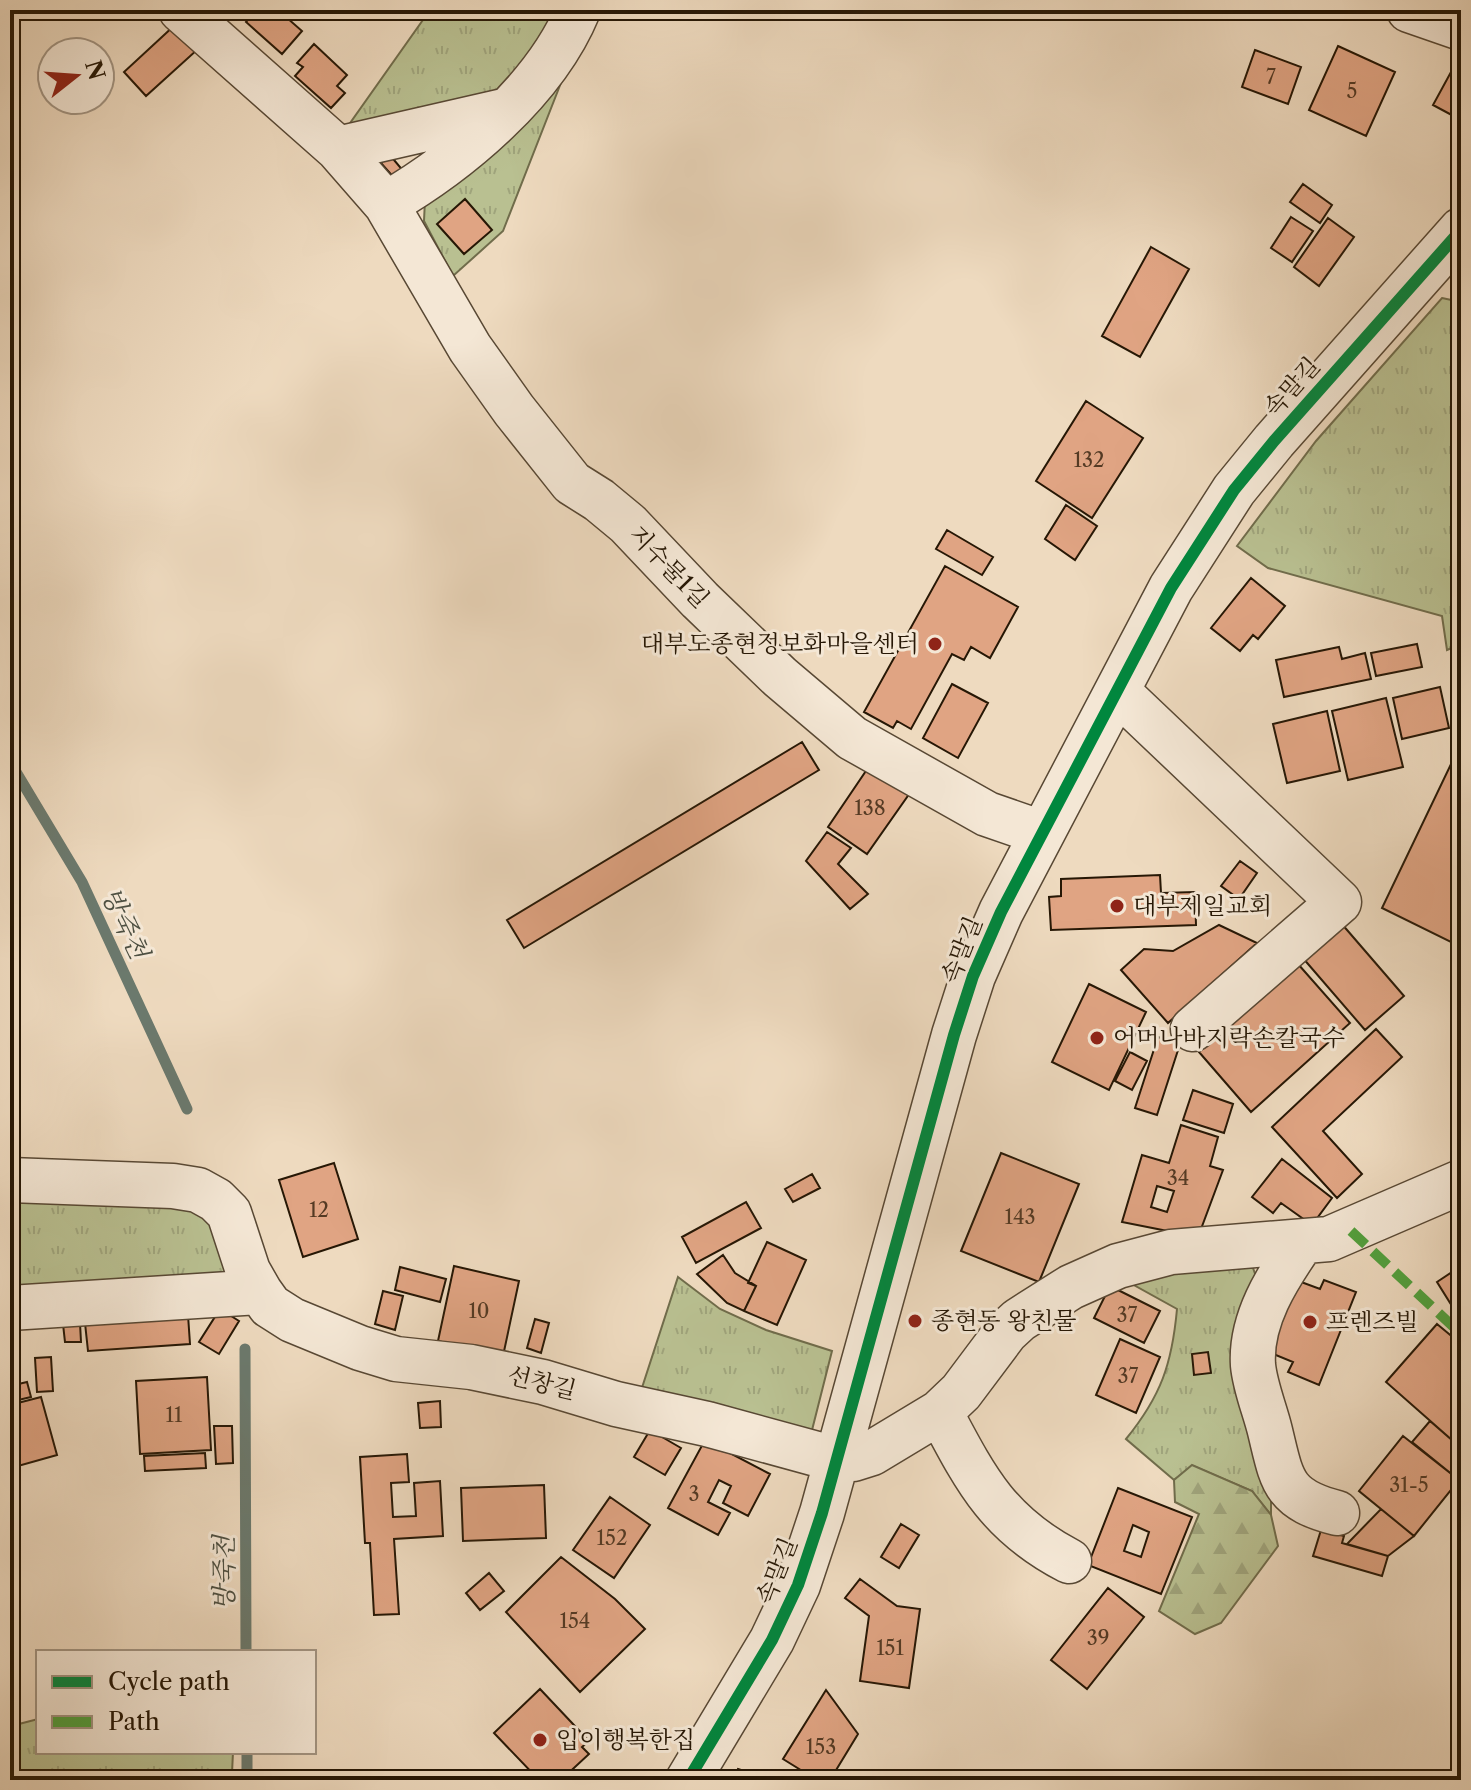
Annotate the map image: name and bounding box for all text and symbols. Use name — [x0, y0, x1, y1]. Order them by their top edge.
north arrow — [36, 36, 116, 116]
text: N — [79, 57, 110, 83]
house number: 7 — [1266, 65, 1276, 89]
house number: 5 — [1347, 79, 1357, 103]
street label: 속말길 — [1258, 351, 1326, 422]
house number: 132 — [1074, 448, 1104, 472]
street label: 지수물1길 — [623, 520, 716, 614]
place label: 대부도종현정보화마을센터 — [641, 629, 919, 658]
marker: 대부도종현정보화마을센터 — [926, 635, 944, 653]
house number: 138 — [854, 796, 886, 820]
water label: 방죽천 — [95, 882, 156, 966]
place label: 대부제일교회 — [1133, 891, 1272, 920]
marker: 대부제일교회 — [1108, 897, 1126, 915]
street label: 속말길 — [935, 912, 988, 987]
place label: 어머나바지락손칼국수 — [1113, 1023, 1345, 1052]
marker: 어머나바지락손칼국수 — [1088, 1029, 1106, 1047]
house number: 34 — [1167, 1166, 1189, 1190]
house number: 12 — [309, 1198, 329, 1222]
house number: 143 — [1005, 1205, 1035, 1229]
house number: 10 — [468, 1299, 490, 1323]
house number: 37 — [1117, 1303, 1138, 1327]
place label: 종현동 왕친물 — [931, 1306, 1077, 1335]
place label: 프렌즈빌 — [1326, 1307, 1419, 1336]
marker: 종현동 왕친물 — [906, 1312, 924, 1330]
marker: 프렌즈빌 — [1301, 1313, 1319, 1331]
street label: 선창길 — [505, 1360, 579, 1405]
house number: 37 — [1118, 1364, 1139, 1388]
house number: 11 — [166, 1403, 183, 1427]
house number: 31-5 — [1389, 1473, 1429, 1497]
house number: 3 — [688, 1482, 700, 1506]
house number: 152 — [597, 1526, 627, 1550]
water label: 방죽천 — [208, 1533, 240, 1611]
street label: 속말길 — [750, 1533, 803, 1608]
house number: 154 — [560, 1609, 590, 1633]
house number: 39 — [1087, 1626, 1109, 1650]
house number: 151 — [876, 1636, 904, 1660]
legend — [36, 1650, 316, 1754]
text: Cycle path — [108, 1667, 230, 1696]
text: Path — [108, 1707, 160, 1736]
place label: 입이행복한집 — [556, 1725, 695, 1754]
marker: 입이행복한집 — [531, 1731, 549, 1749]
house number: 153 — [806, 1735, 836, 1759]

